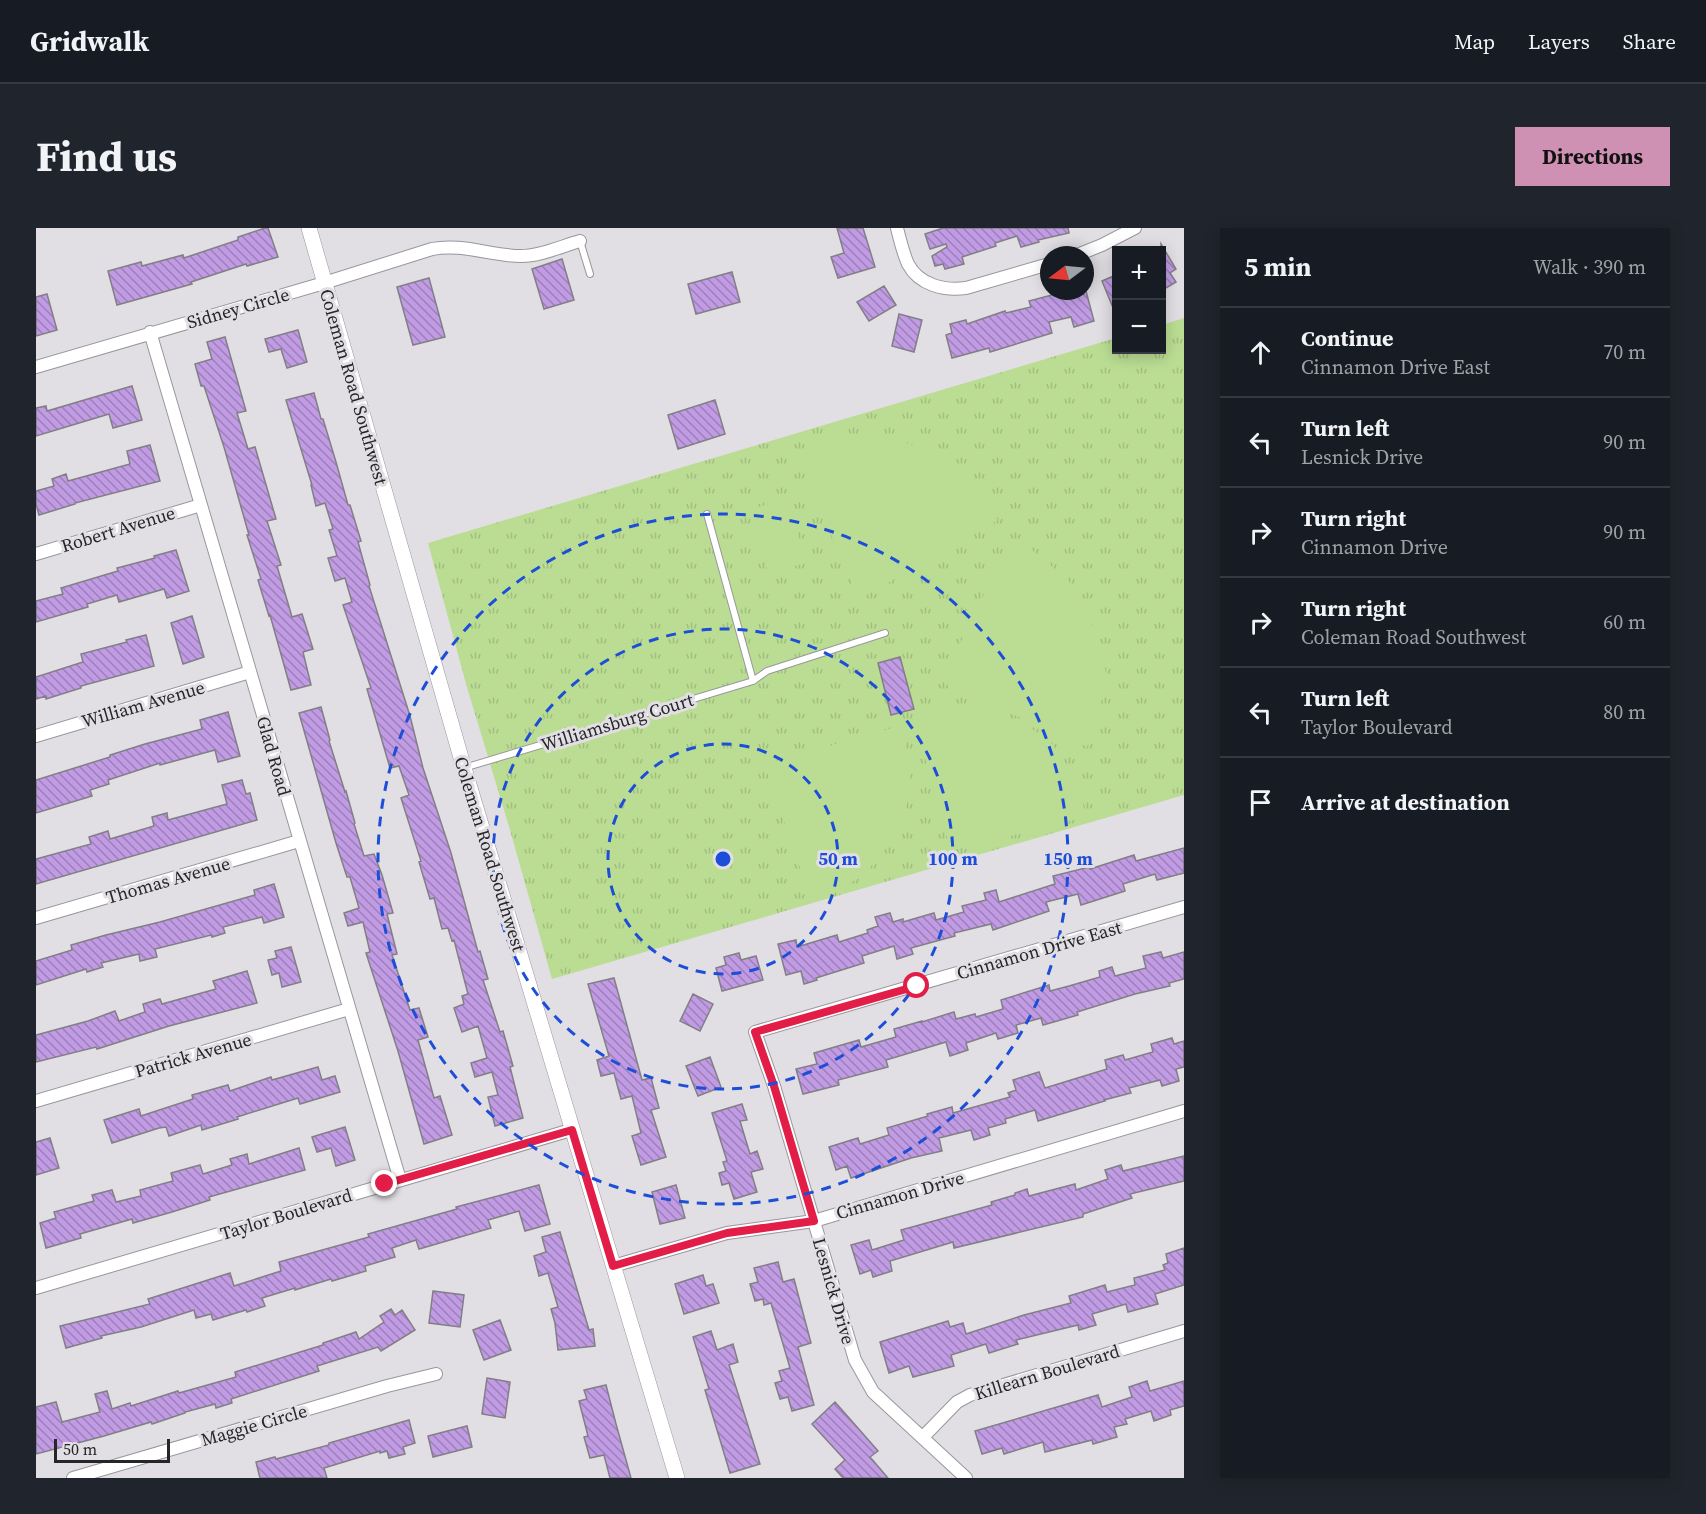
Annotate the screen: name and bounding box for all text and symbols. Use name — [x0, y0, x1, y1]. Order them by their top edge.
text: Gridwalk — [30, 22, 149, 60]
text: Map — [1454, 27, 1495, 56]
text: Layers — [1528, 27, 1590, 56]
text: Share — [1623, 27, 1676, 56]
text: Find us — [36, 127, 177, 185]
button: Directions — [1515, 127, 1670, 186]
north arrow — [1040, 246, 1094, 300]
map controls — [1112, 246, 1166, 354]
button: + — [1112, 246, 1166, 300]
text: 5 min — [1244, 249, 1311, 285]
text: Walk · 390 m — [1533, 253, 1646, 281]
street label: Sidney Circle — [184, 281, 292, 335]
street label: Coleman Road Southwest — [314, 286, 394, 488]
button: − — [1112, 300, 1166, 354]
text: Continue — [1301, 323, 1394, 353]
icon: ahead — [1244, 336, 1277, 369]
text: 70 m — [1603, 338, 1646, 366]
text: Cinnamon Drive East — [1301, 353, 1490, 381]
text: Turn left — [1301, 413, 1389, 443]
icon: left — [1244, 426, 1277, 459]
text: 90 m — [1603, 428, 1646, 456]
text: Lesnick Drive — [1301, 443, 1423, 471]
street label: Robert Avenue — [58, 500, 178, 558]
text: Turn right — [1301, 503, 1406, 533]
icon: right — [1244, 516, 1277, 549]
text: 90 m — [1603, 518, 1646, 546]
text: Cinnamon Drive — [1301, 533, 1448, 561]
text: Turn right — [1301, 593, 1406, 623]
icon: right — [1244, 606, 1277, 639]
text: 60 m — [1603, 608, 1646, 636]
text: Coleman Road Southwest — [1301, 623, 1526, 651]
street label: William Avenue — [79, 674, 207, 734]
text: Turn left — [1301, 683, 1389, 713]
street label: Williamsburg Court — [538, 687, 697, 757]
icon: left — [1244, 696, 1277, 729]
text: 80 m — [1603, 698, 1646, 726]
street label: Glad Road — [251, 713, 297, 799]
text: Taylor Boulevard — [1301, 713, 1453, 741]
street label: Coleman Road Southwest — [448, 753, 532, 955]
icon: arrive — [1244, 786, 1277, 819]
text: Arrive at destination — [1301, 787, 1510, 817]
text: 50 m — [818, 846, 858, 871]
text: 100 m — [928, 846, 978, 871]
text: 150 m — [1043, 846, 1093, 871]
centre of rings — [713, 849, 733, 869]
street label: Thomas Avenue — [103, 850, 233, 910]
street label: Cinnamon Drive East — [954, 915, 1124, 985]
route start — [903, 972, 929, 998]
street label: Patrick Avenue — [132, 1026, 254, 1084]
street label: Cinnamon Drive — [833, 1165, 967, 1225]
route end — [371, 1170, 397, 1196]
street label: Taylor Boulevard — [217, 1182, 355, 1246]
street label: Lesnick Drive — [807, 1235, 861, 1347]
street label: Killearn Boulevard — [971, 1338, 1123, 1406]
street label: Maggie Circle — [198, 1398, 310, 1452]
scale bar — [54, 1436, 170, 1464]
text: 50 m — [63, 1438, 97, 1460]

